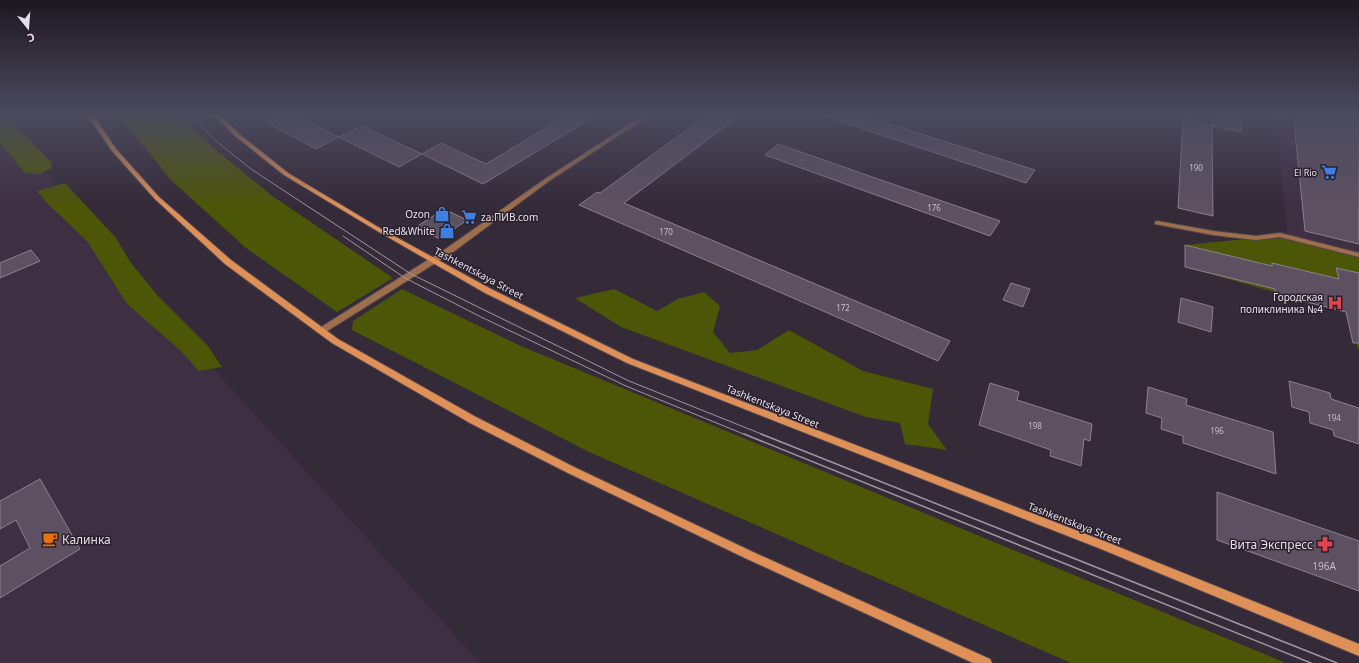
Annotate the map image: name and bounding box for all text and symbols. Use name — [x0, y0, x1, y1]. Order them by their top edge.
north arrow — [8, 8, 48, 48]
text: С — [25, 30, 37, 46]
house number: 190 — [1189, 162, 1203, 173]
supermarket icon: El Rio — [1320, 163, 1338, 181]
place label: El Rio — [1294, 166, 1317, 179]
house number: 176 — [927, 202, 941, 213]
shop icon: Ozon — [433, 205, 451, 223]
place label: Ozon — [405, 207, 430, 221]
supermarket icon: za.ПИВ.com — [460, 208, 478, 226]
place label: za.ПИВ.com — [481, 210, 538, 224]
shop icon: Red&White — [438, 222, 456, 240]
place label: Red&White — [383, 224, 435, 238]
house number: 170 — [659, 226, 673, 237]
street label: Tashkentskaya Street — [432, 244, 526, 303]
place label: Городская поликлиника №4 — [1240, 290, 1323, 316]
hospital icon: Городская поликлиника №4 — [1326, 294, 1344, 312]
house number: 172 — [836, 302, 850, 313]
street label: Tashkentskaya Street — [724, 381, 822, 431]
house number: 194 — [1327, 412, 1341, 423]
house number: 198 — [1028, 420, 1042, 431]
house number: 196 — [1210, 425, 1224, 436]
street label: Tashkentskaya Street — [1026, 499, 1124, 547]
cafe icon: Калинка — [41, 530, 59, 548]
place label: Калинка — [62, 531, 111, 548]
pharmacy icon: Вита Экспресс — [1316, 535, 1334, 553]
place label: Вита Экспресс — [1230, 536, 1313, 553]
house number: 196А — [1312, 559, 1336, 573]

